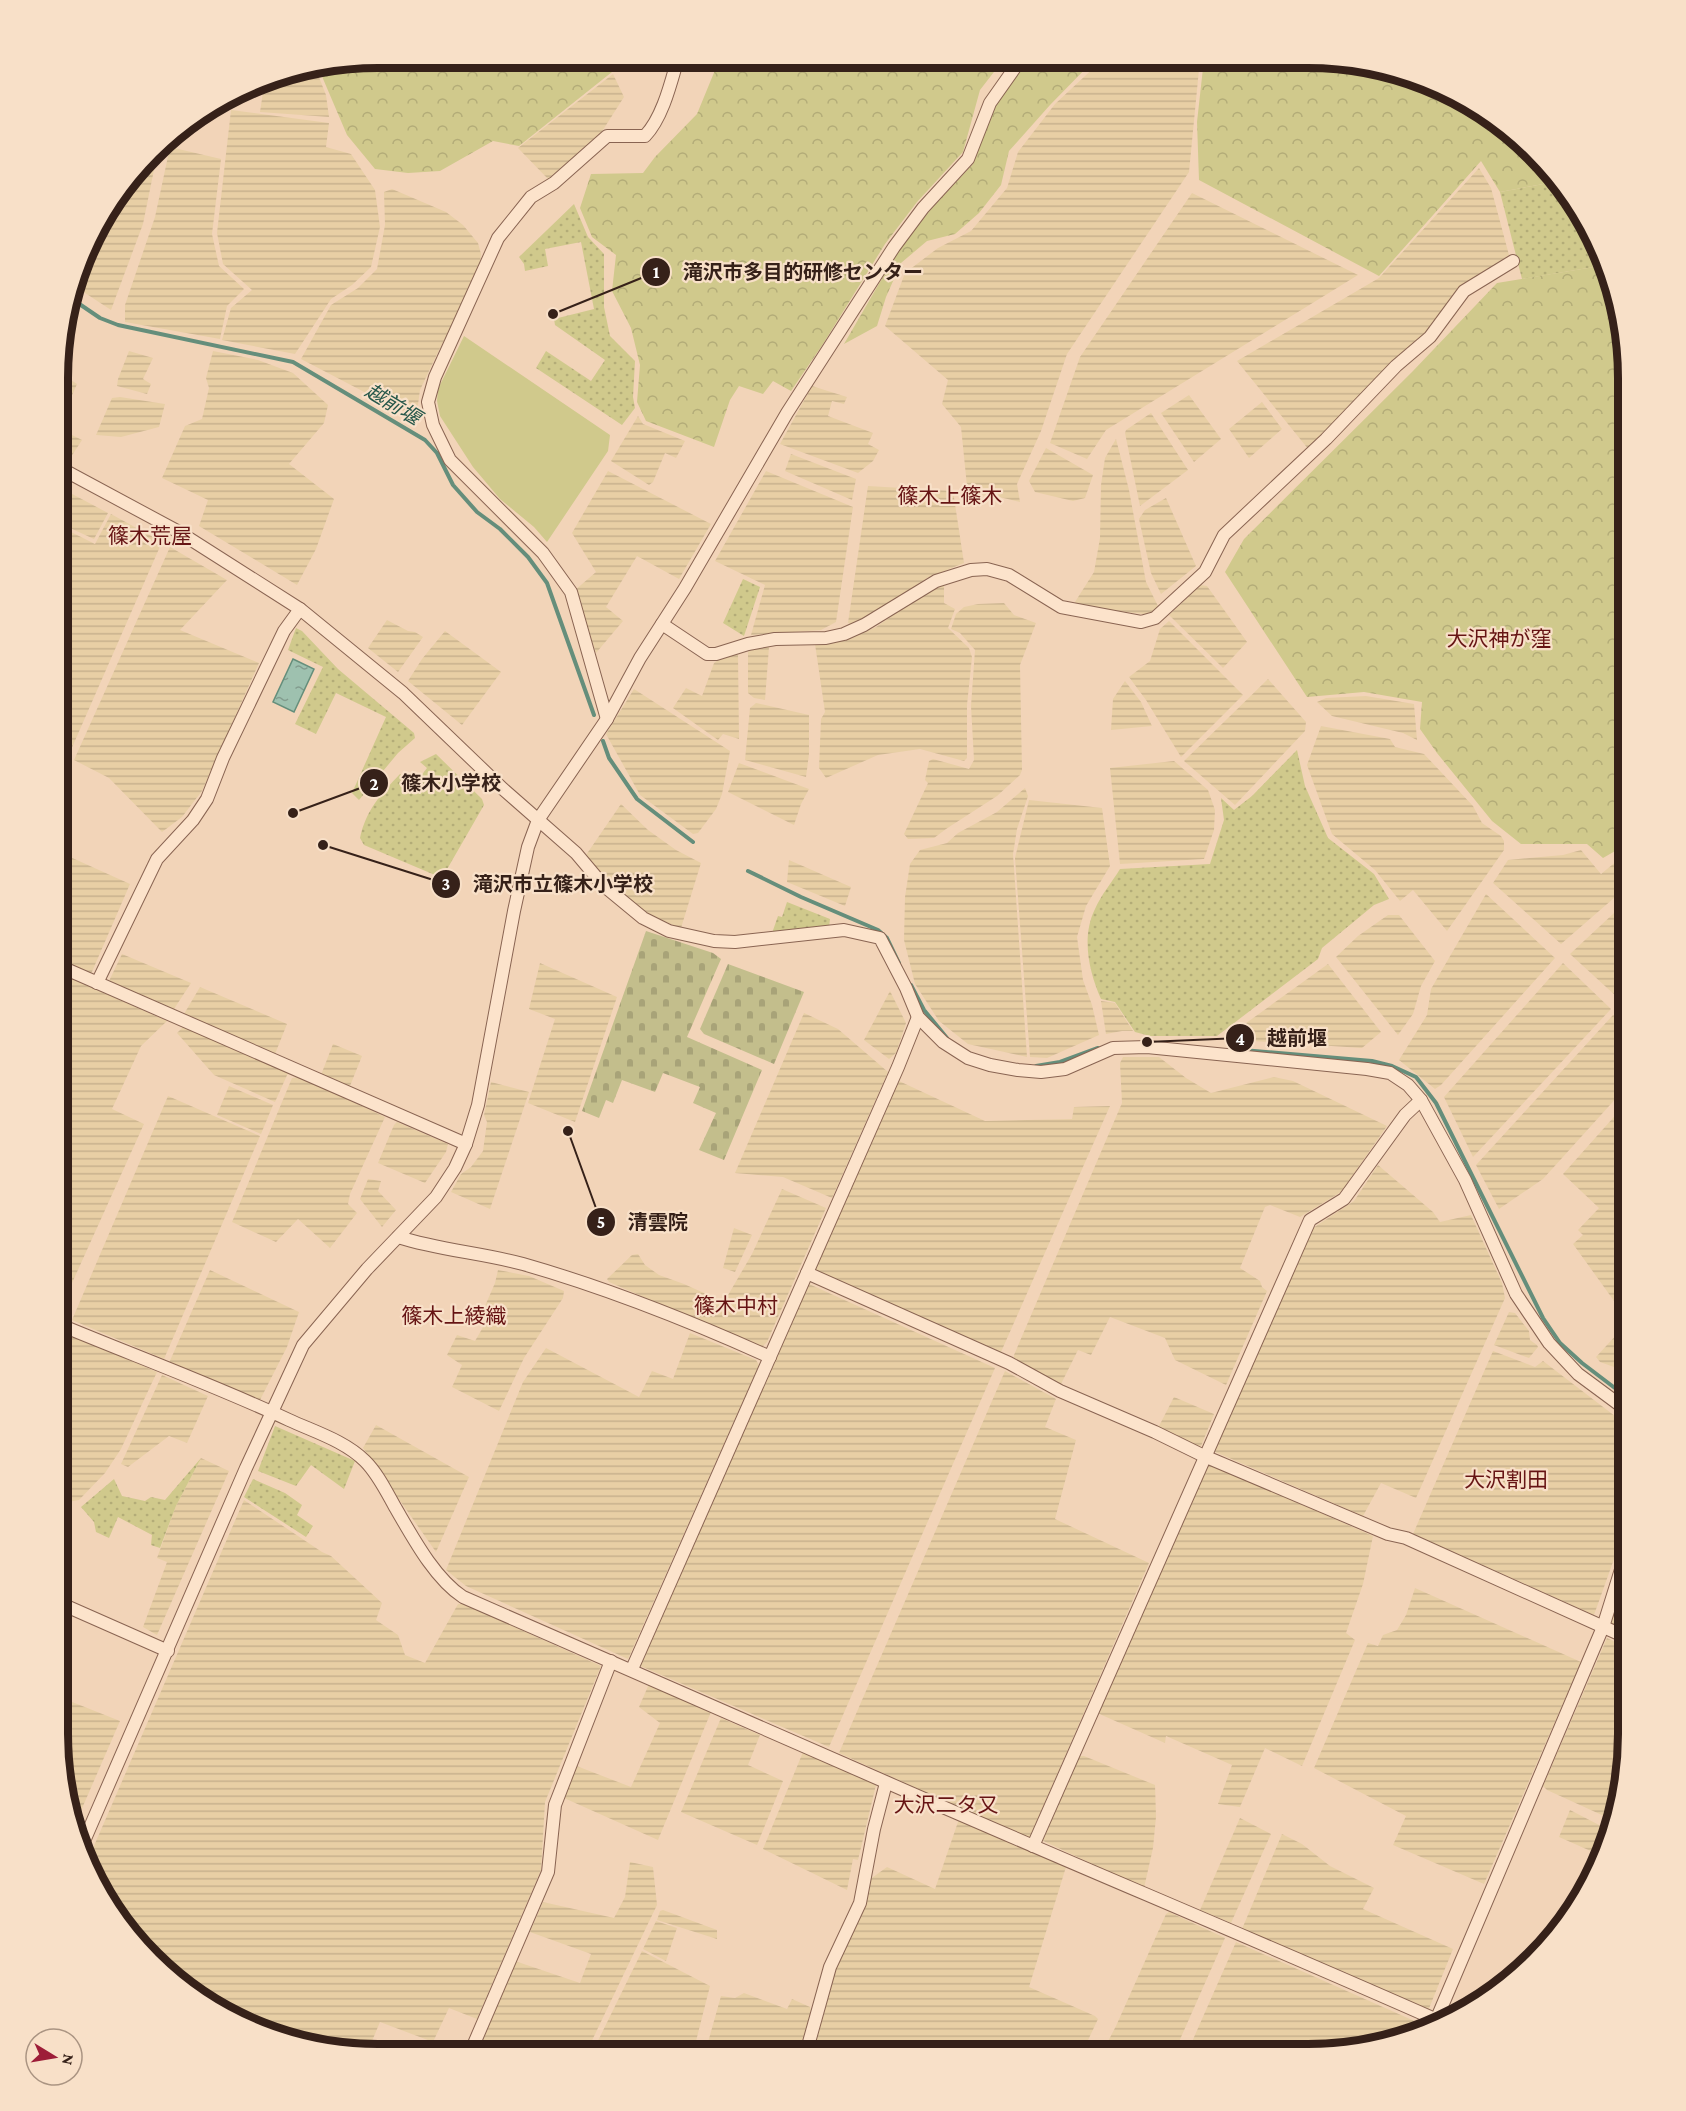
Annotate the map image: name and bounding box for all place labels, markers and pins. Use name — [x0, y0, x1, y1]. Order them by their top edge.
callout: 滝沢市多目的研修センター — [641, 253, 935, 291]
callout: 篠木小学校 — [359, 764, 513, 802]
callout: 滝沢市立篠木小学校 — [431, 865, 665, 903]
callout: 越前堰 — [1225, 1019, 1339, 1057]
callout: 清雲院 — [586, 1203, 700, 1241]

